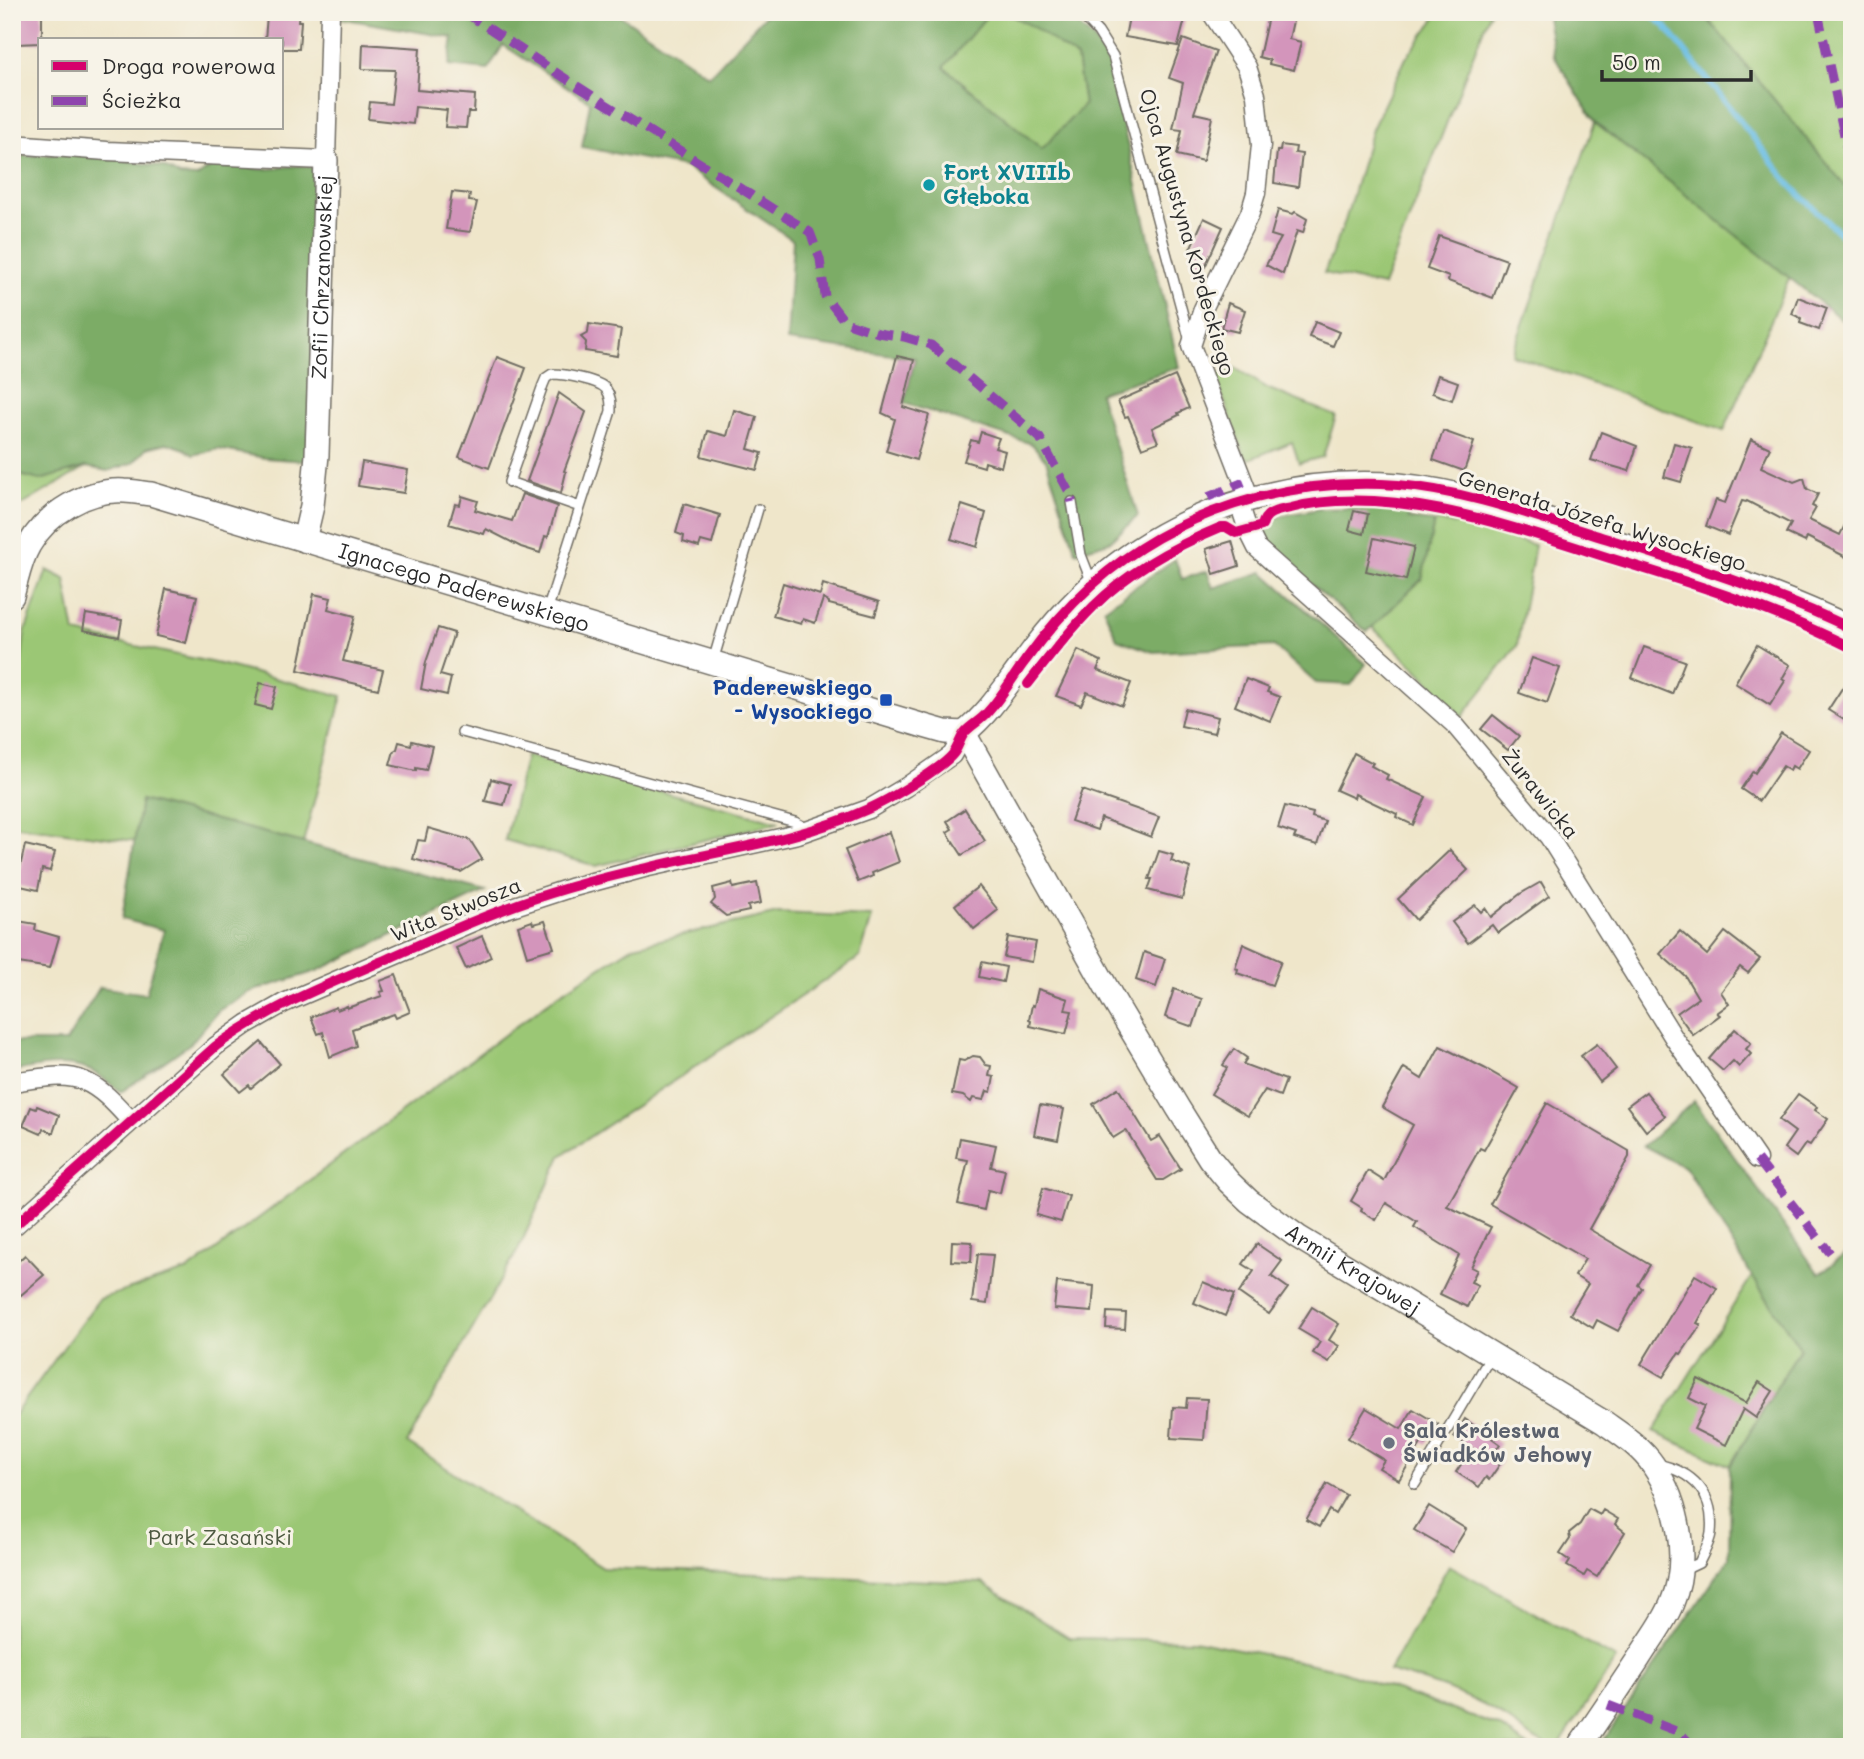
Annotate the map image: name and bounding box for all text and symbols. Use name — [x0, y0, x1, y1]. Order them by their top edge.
legend — [38, 38, 284, 130]
scale bar — [1602, 38, 1750, 82]
text: 50 m — [1612, 48, 1661, 75]
text: Droga rowerowa — [102, 52, 276, 79]
street label: Ojca Augustyna Kordeckiego — [1135, 85, 1242, 378]
text: Ścieżka — [102, 86, 182, 113]
place label: Fort XVIIIb Głęboka — [943, 158, 1071, 209]
street label: Zofii Chrzanowskiej — [304, 174, 338, 380]
marker: Fort XVIIIb Głęboka — [921, 177, 937, 193]
street label: Generała Józefa Wysockiego — [1455, 463, 1750, 576]
street label: Ignacego Paderewskiego — [336, 536, 593, 637]
place label: Paderewskiego - Wysockiego — [713, 673, 872, 725]
marker: Paderewskiego - Wysockiego — [878, 692, 894, 708]
street label: Żurawicka — [1497, 742, 1586, 844]
street label: Wita Stwosza — [386, 870, 525, 947]
street label: Armii Krajowej — [1280, 1217, 1426, 1320]
place label: Sala Królestwa Świadków Jehowy — [1403, 1416, 1592, 1468]
marker: Sala Królestwa Świadków Jehowy — [1381, 1435, 1397, 1451]
park label: Park Zasański — [148, 1523, 292, 1550]

